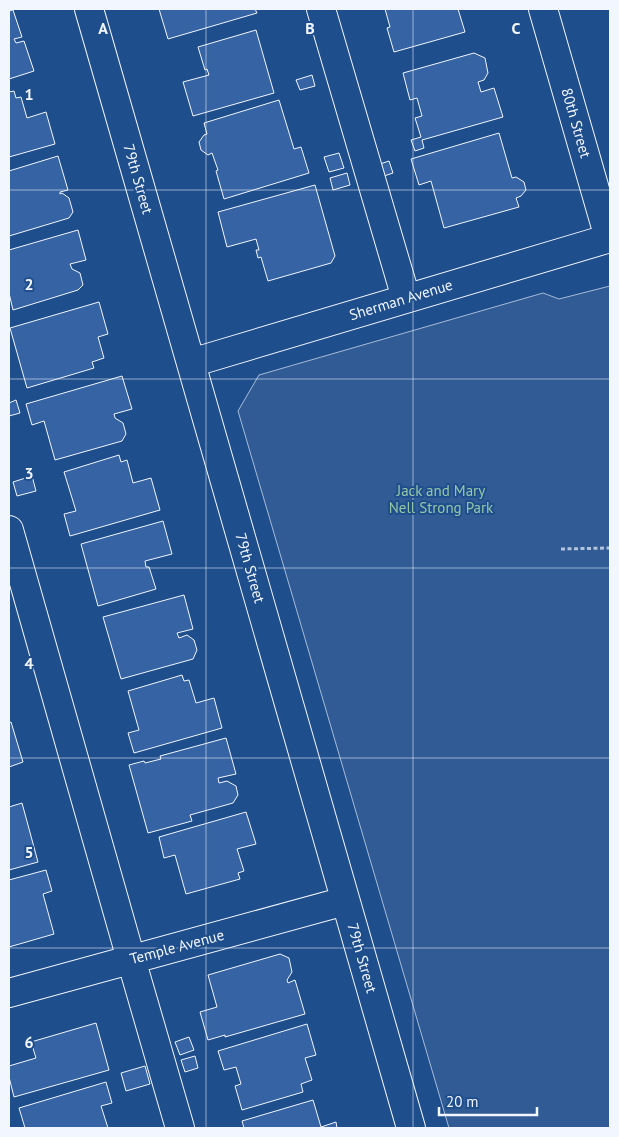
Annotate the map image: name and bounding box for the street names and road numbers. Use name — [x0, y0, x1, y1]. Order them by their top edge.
street label: 80th Street — [557, 86, 596, 160]
street label: 79th Street — [119, 142, 158, 216]
street label: Sherman Avenue — [347, 275, 455, 324]
street label: 79th Street — [231, 531, 270, 605]
street label: 79th Street — [343, 921, 382, 995]
street label: Temple Avenue — [128, 925, 226, 968]

